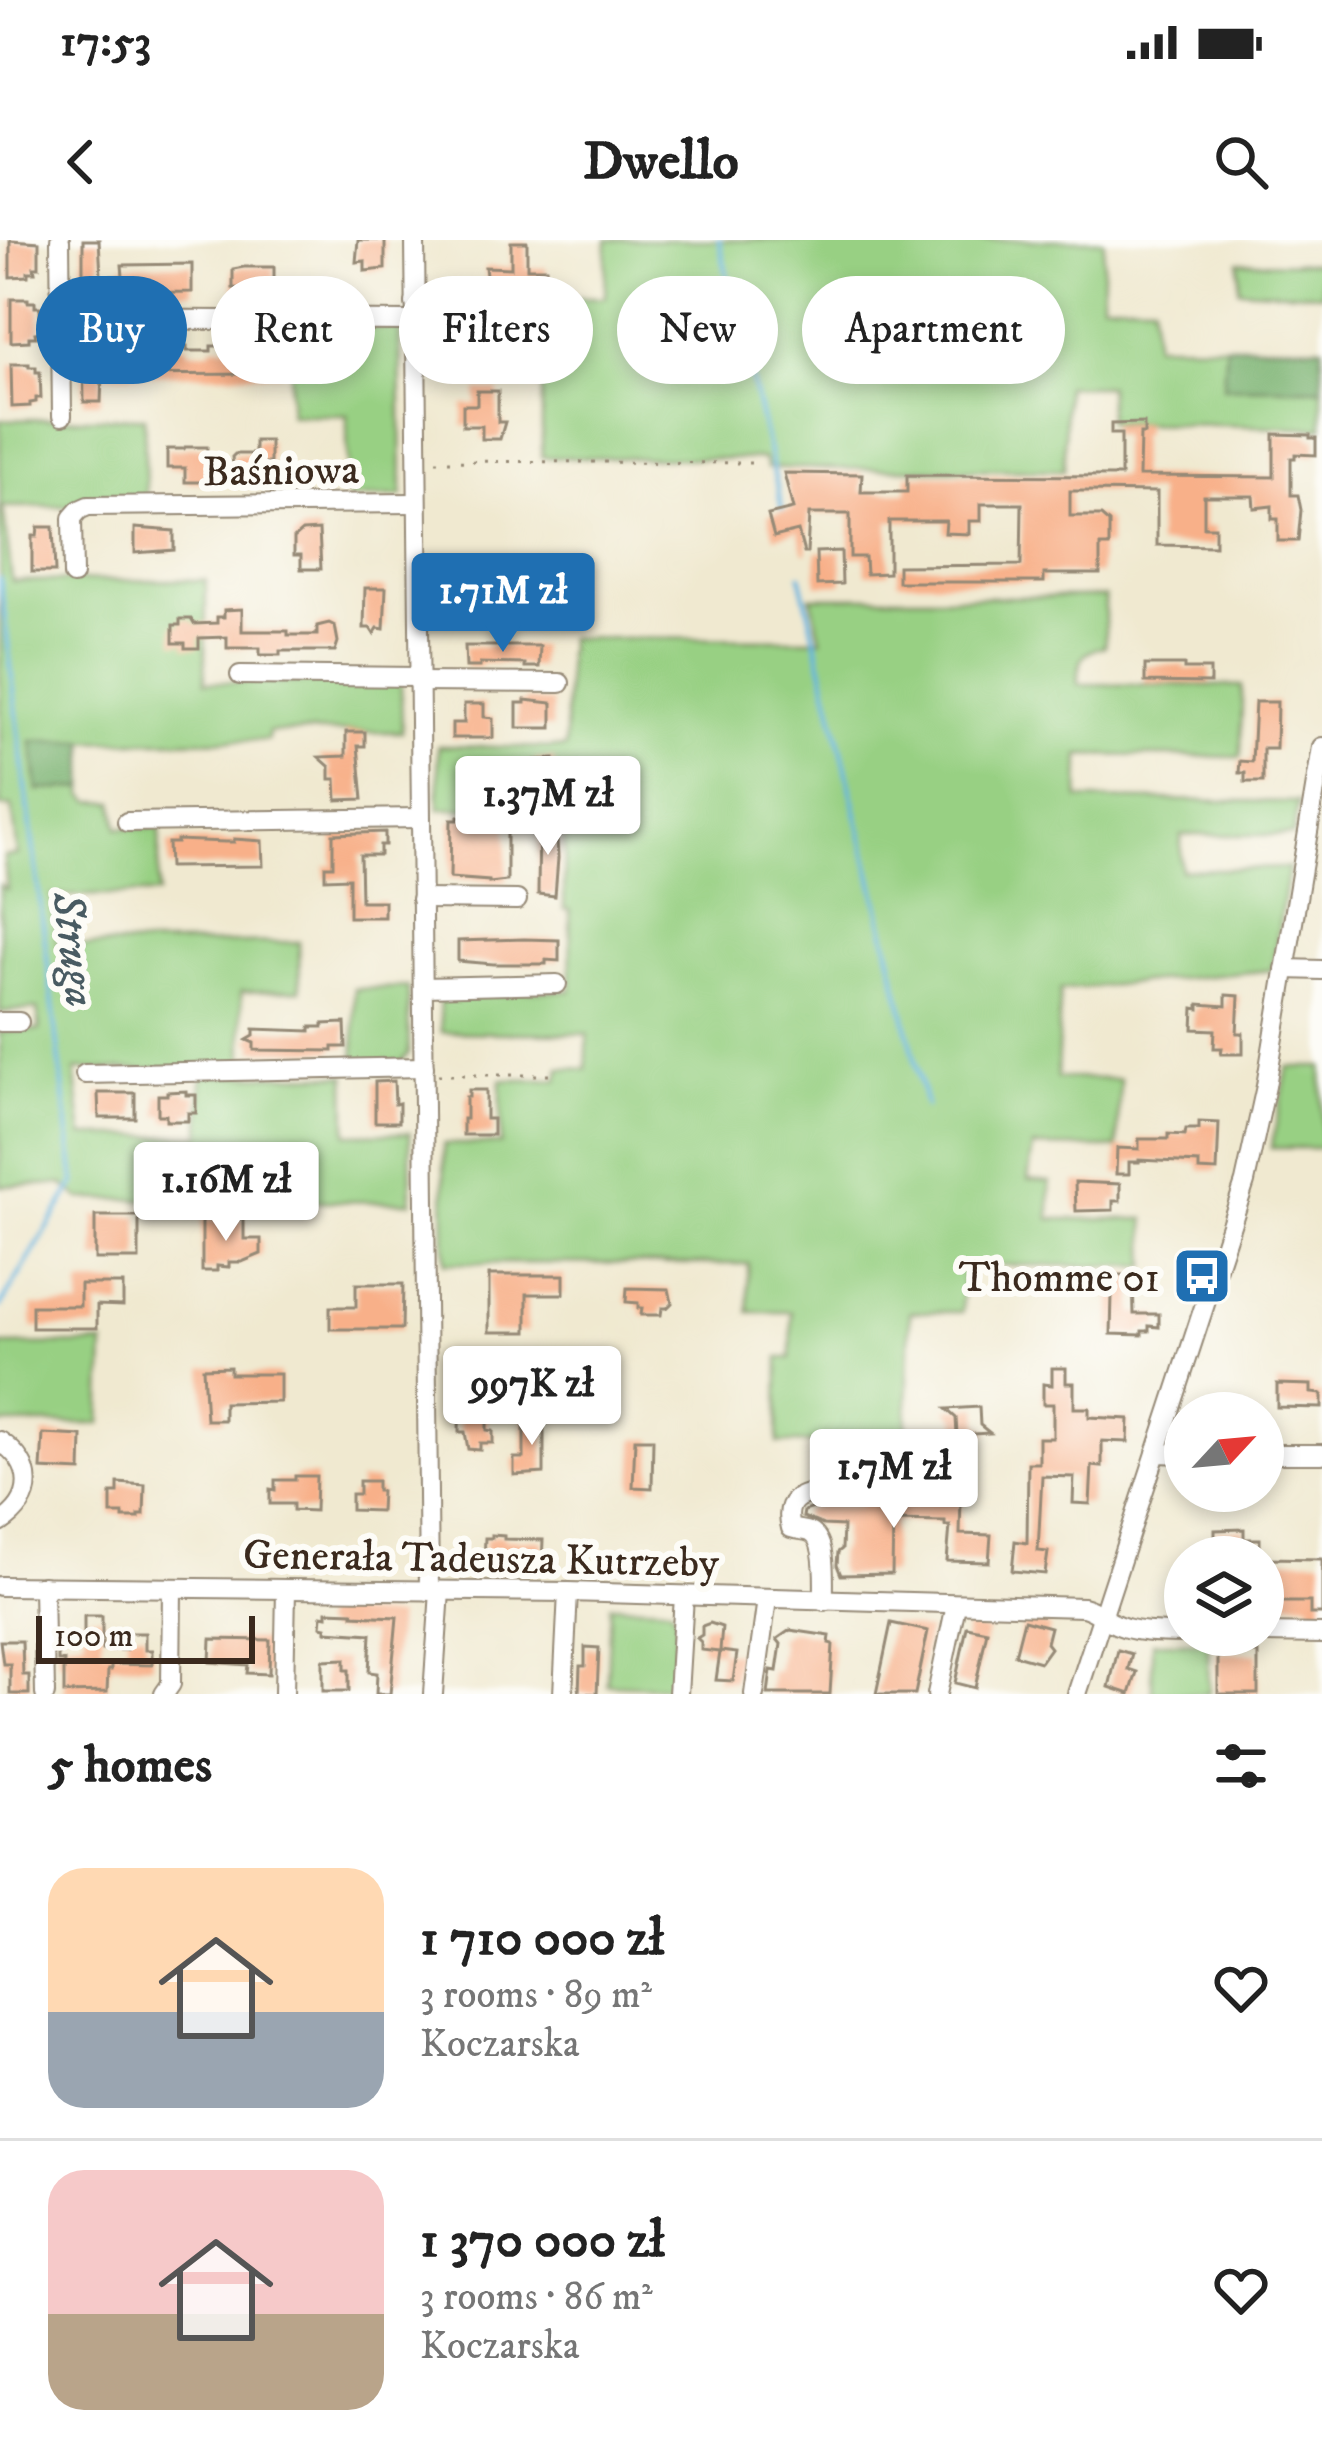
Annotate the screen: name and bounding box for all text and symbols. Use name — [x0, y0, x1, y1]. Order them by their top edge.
text: 17:53 — [60, 14, 151, 70]
icon: back — [48, 129, 114, 195]
text: Dwello — [583, 129, 739, 196]
icon: search — [1208, 129, 1274, 195]
chip: Buy — [36, 276, 187, 384]
chip: Rent — [211, 276, 375, 384]
chip: Filters — [399, 276, 593, 384]
chip: New — [617, 276, 778, 384]
chip: Apartment — [802, 276, 1065, 384]
street label: Baśniowa — [202, 445, 360, 499]
pin: 1.71M zł — [379, 553, 627, 655]
text: 1.71M zł — [439, 567, 567, 616]
pin: 1.37M zł — [424, 756, 672, 858]
text: 1.37M zł — [482, 770, 614, 819]
water label: Struga — [38, 888, 108, 1010]
pin: 1.16M zł — [102, 1142, 350, 1244]
text: 1.16M zł — [161, 1156, 291, 1205]
bus stop icon: Thomme 01 — [1171, 1245, 1233, 1307]
place label: Thomme 01 — [959, 1253, 1160, 1305]
pin: 997K zł — [421, 1346, 643, 1448]
text: 997K zł — [470, 1360, 594, 1409]
north arrow — [1164, 1392, 1284, 1512]
map controls — [1164, 1392, 1284, 1656]
pin: 1.7M zł — [783, 1429, 1005, 1531]
text: 1.7M zł — [837, 1443, 951, 1492]
street label: Generała Tadeusza Kutrzeby — [242, 1530, 721, 1590]
button: layers — [1164, 1536, 1284, 1656]
scale bar — [36, 1610, 255, 1663]
text: 100 m — [54, 1616, 133, 1657]
icon: filters — [1208, 1733, 1274, 1799]
text: 5 homes — [48, 1734, 212, 1798]
text: 1 710 000 zł — [420, 1907, 664, 1971]
icon: home — [144, 1916, 288, 2060]
icon: heart — [1208, 1955, 1274, 2021]
text: 3 rooms · 89 m² — [420, 1971, 652, 2020]
text: Koczarska — [420, 2020, 580, 2069]
text: 1 370 000 zł — [420, 2209, 665, 2273]
icon: home — [144, 2218, 288, 2362]
icon: heart — [1208, 2257, 1274, 2323]
text: 3 rooms · 86 m² — [420, 2273, 653, 2322]
text: Koczarska — [420, 2322, 580, 2371]

